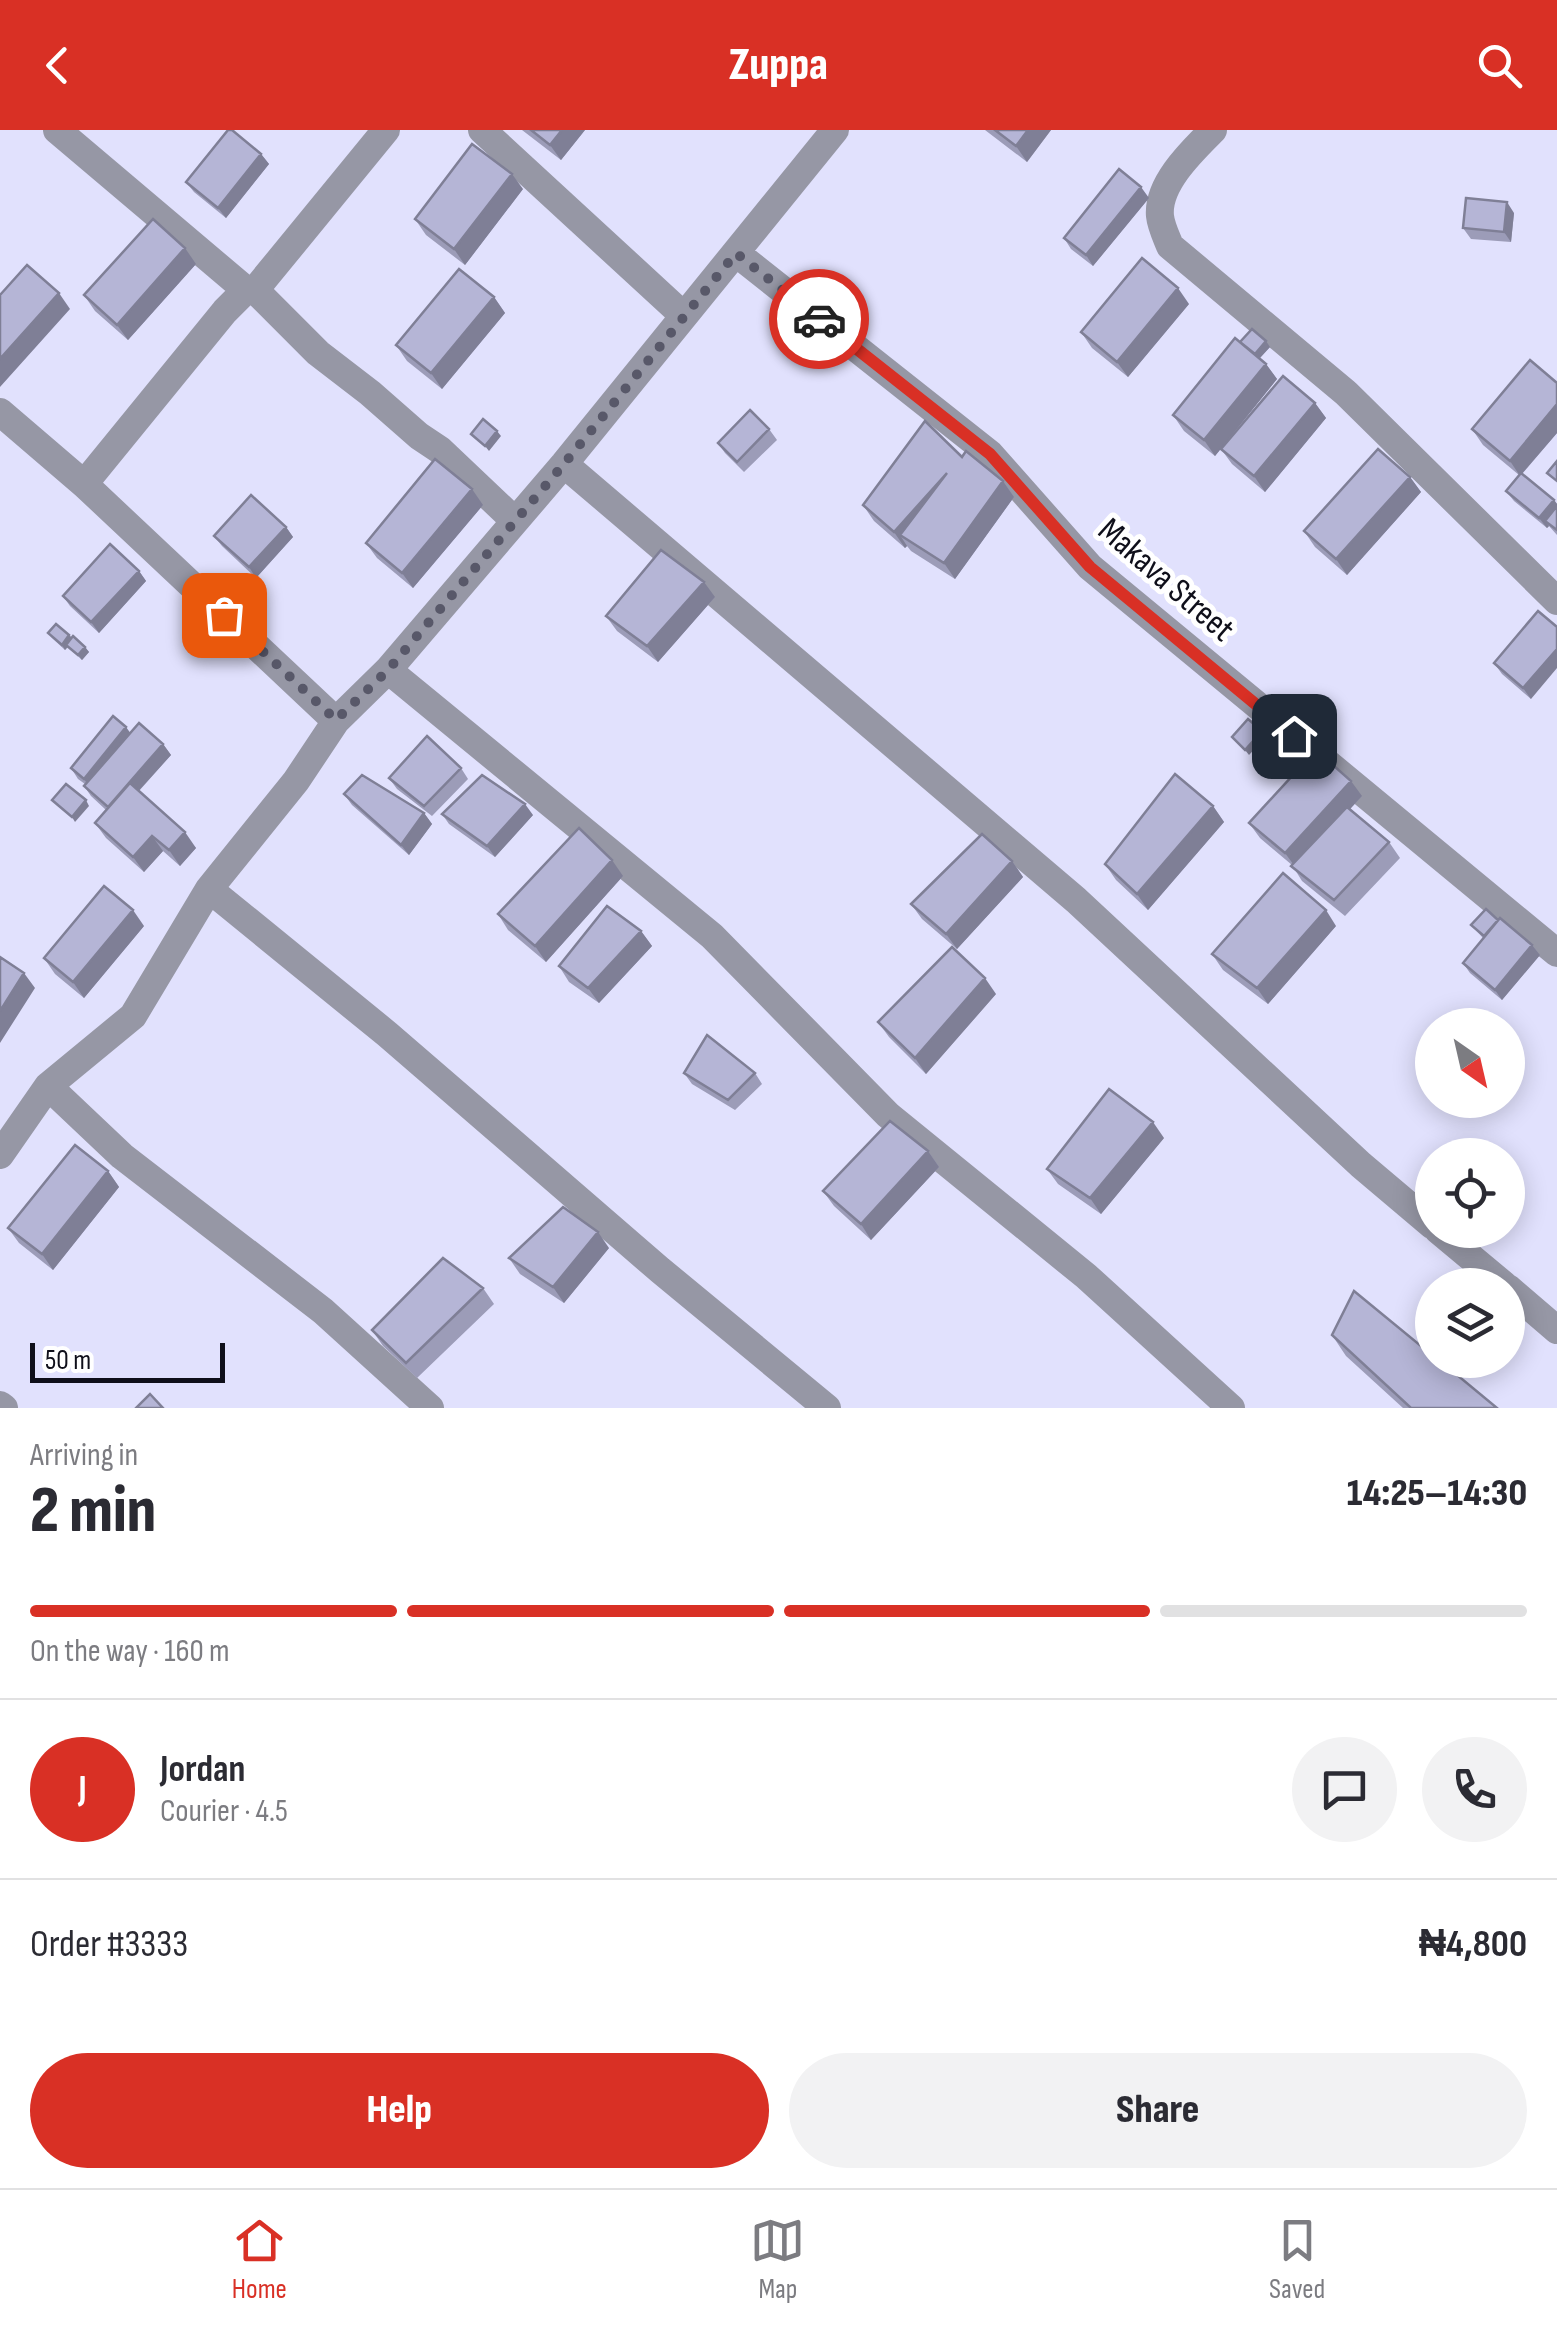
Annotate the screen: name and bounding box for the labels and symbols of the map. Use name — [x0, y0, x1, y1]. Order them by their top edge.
courier — [769, 269, 869, 369]
street label: Makava Street — [1089, 509, 1243, 651]
pin — [182, 573, 267, 658]
pin — [1252, 694, 1337, 779]
north arrow — [1415, 1008, 1525, 1118]
scale bar — [30, 1338, 225, 1382]

